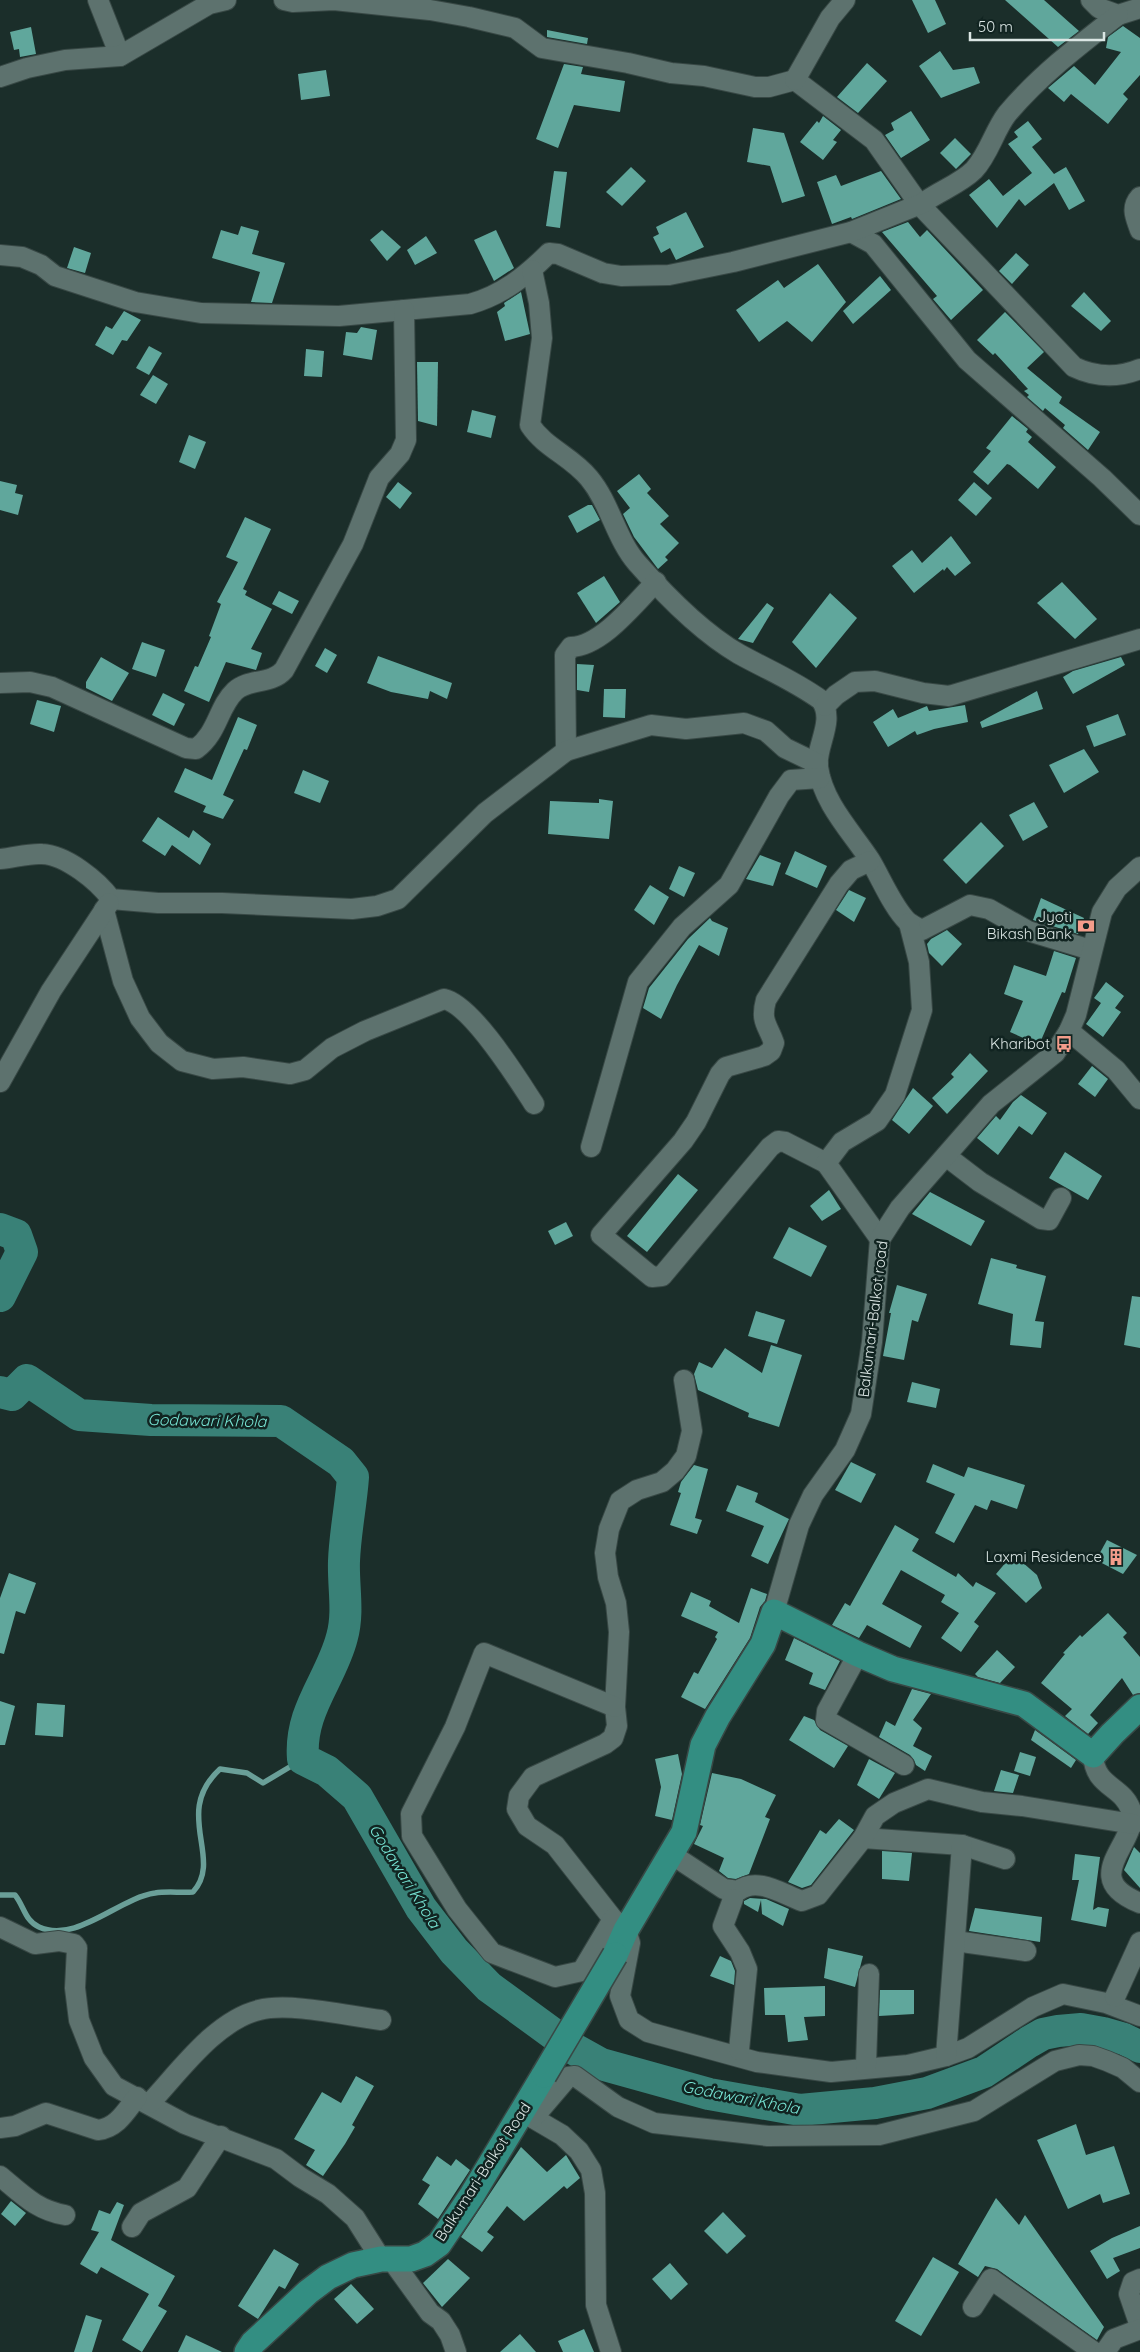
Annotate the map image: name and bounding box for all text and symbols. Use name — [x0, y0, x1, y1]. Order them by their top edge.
scale bar — [970, 10, 1104, 42]
text: 50 m — [978, 17, 1013, 36]
place label: Jyoti Bikash Bank — [987, 907, 1072, 943]
bank icon: Jyoti Bikash Bank — [1076, 916, 1096, 936]
place label: Kharibot — [990, 1034, 1050, 1053]
bus stop icon: Kharibot — [1054, 1034, 1074, 1054]
street label: Balkumari-Balkot road — [853, 1240, 892, 1398]
water label: Godawari Khola — [147, 1409, 268, 1431]
place label: Laxmi Residence — [986, 1547, 1102, 1566]
building icon: Laxmi Residence — [1106, 1547, 1126, 1567]
water label: Godawari Khola — [365, 1820, 446, 1933]
water label: Godawari Khola — [681, 2076, 802, 2118]
street label: Balkumari-Balkot Road — [431, 2099, 535, 2245]

